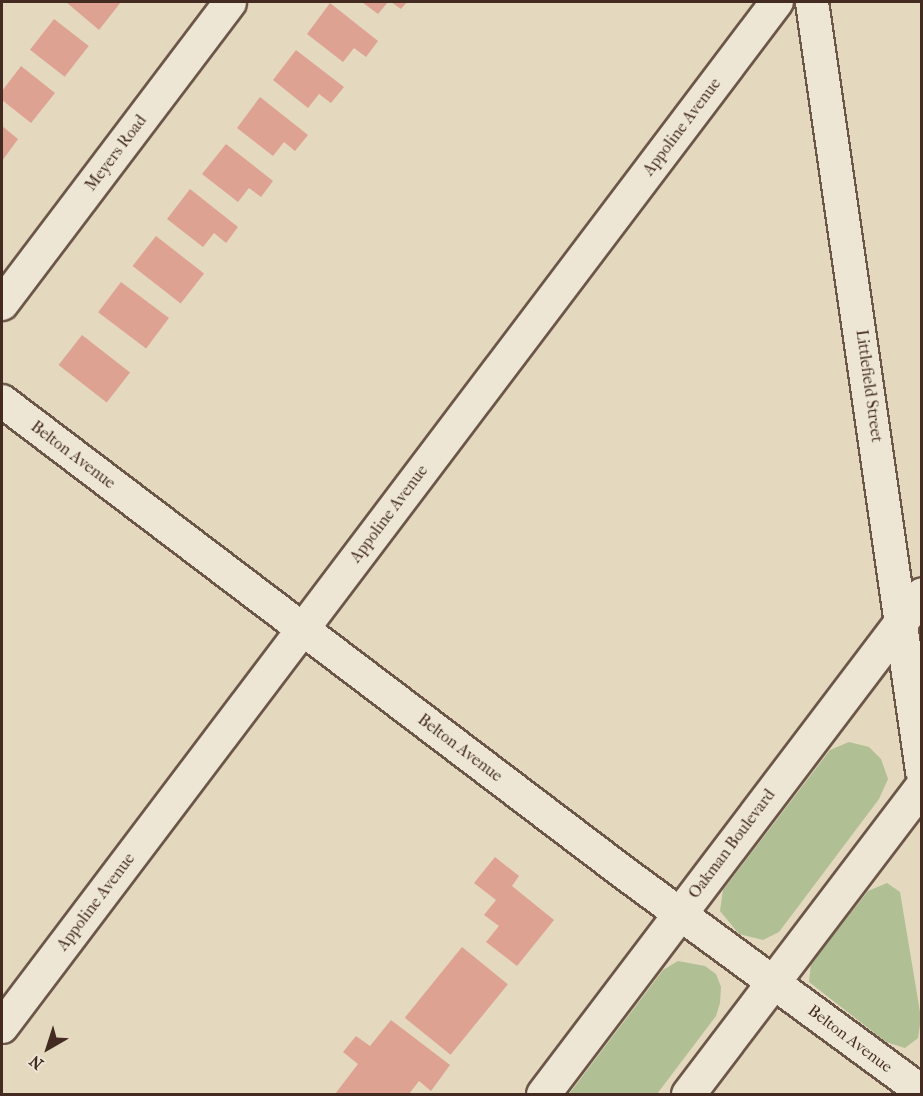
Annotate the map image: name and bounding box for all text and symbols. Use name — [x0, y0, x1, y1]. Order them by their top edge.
street label: Appoline Avenue — [639, 74, 725, 180]
street label: Meyers Road — [81, 111, 151, 195]
street label: Littlefield Street — [852, 329, 886, 443]
street label: Belton Avenue — [27, 417, 119, 493]
street label: Appoline Avenue — [346, 461, 432, 567]
street label: Belton Avenue — [414, 710, 506, 786]
street label: Oakman Boulevard — [685, 786, 779, 902]
street label: Appoline Avenue — [53, 849, 139, 955]
street label: Belton Avenue — [804, 1001, 896, 1077]
north arrow — [18, 1018, 78, 1078]
text: N — [26, 1051, 47, 1074]

